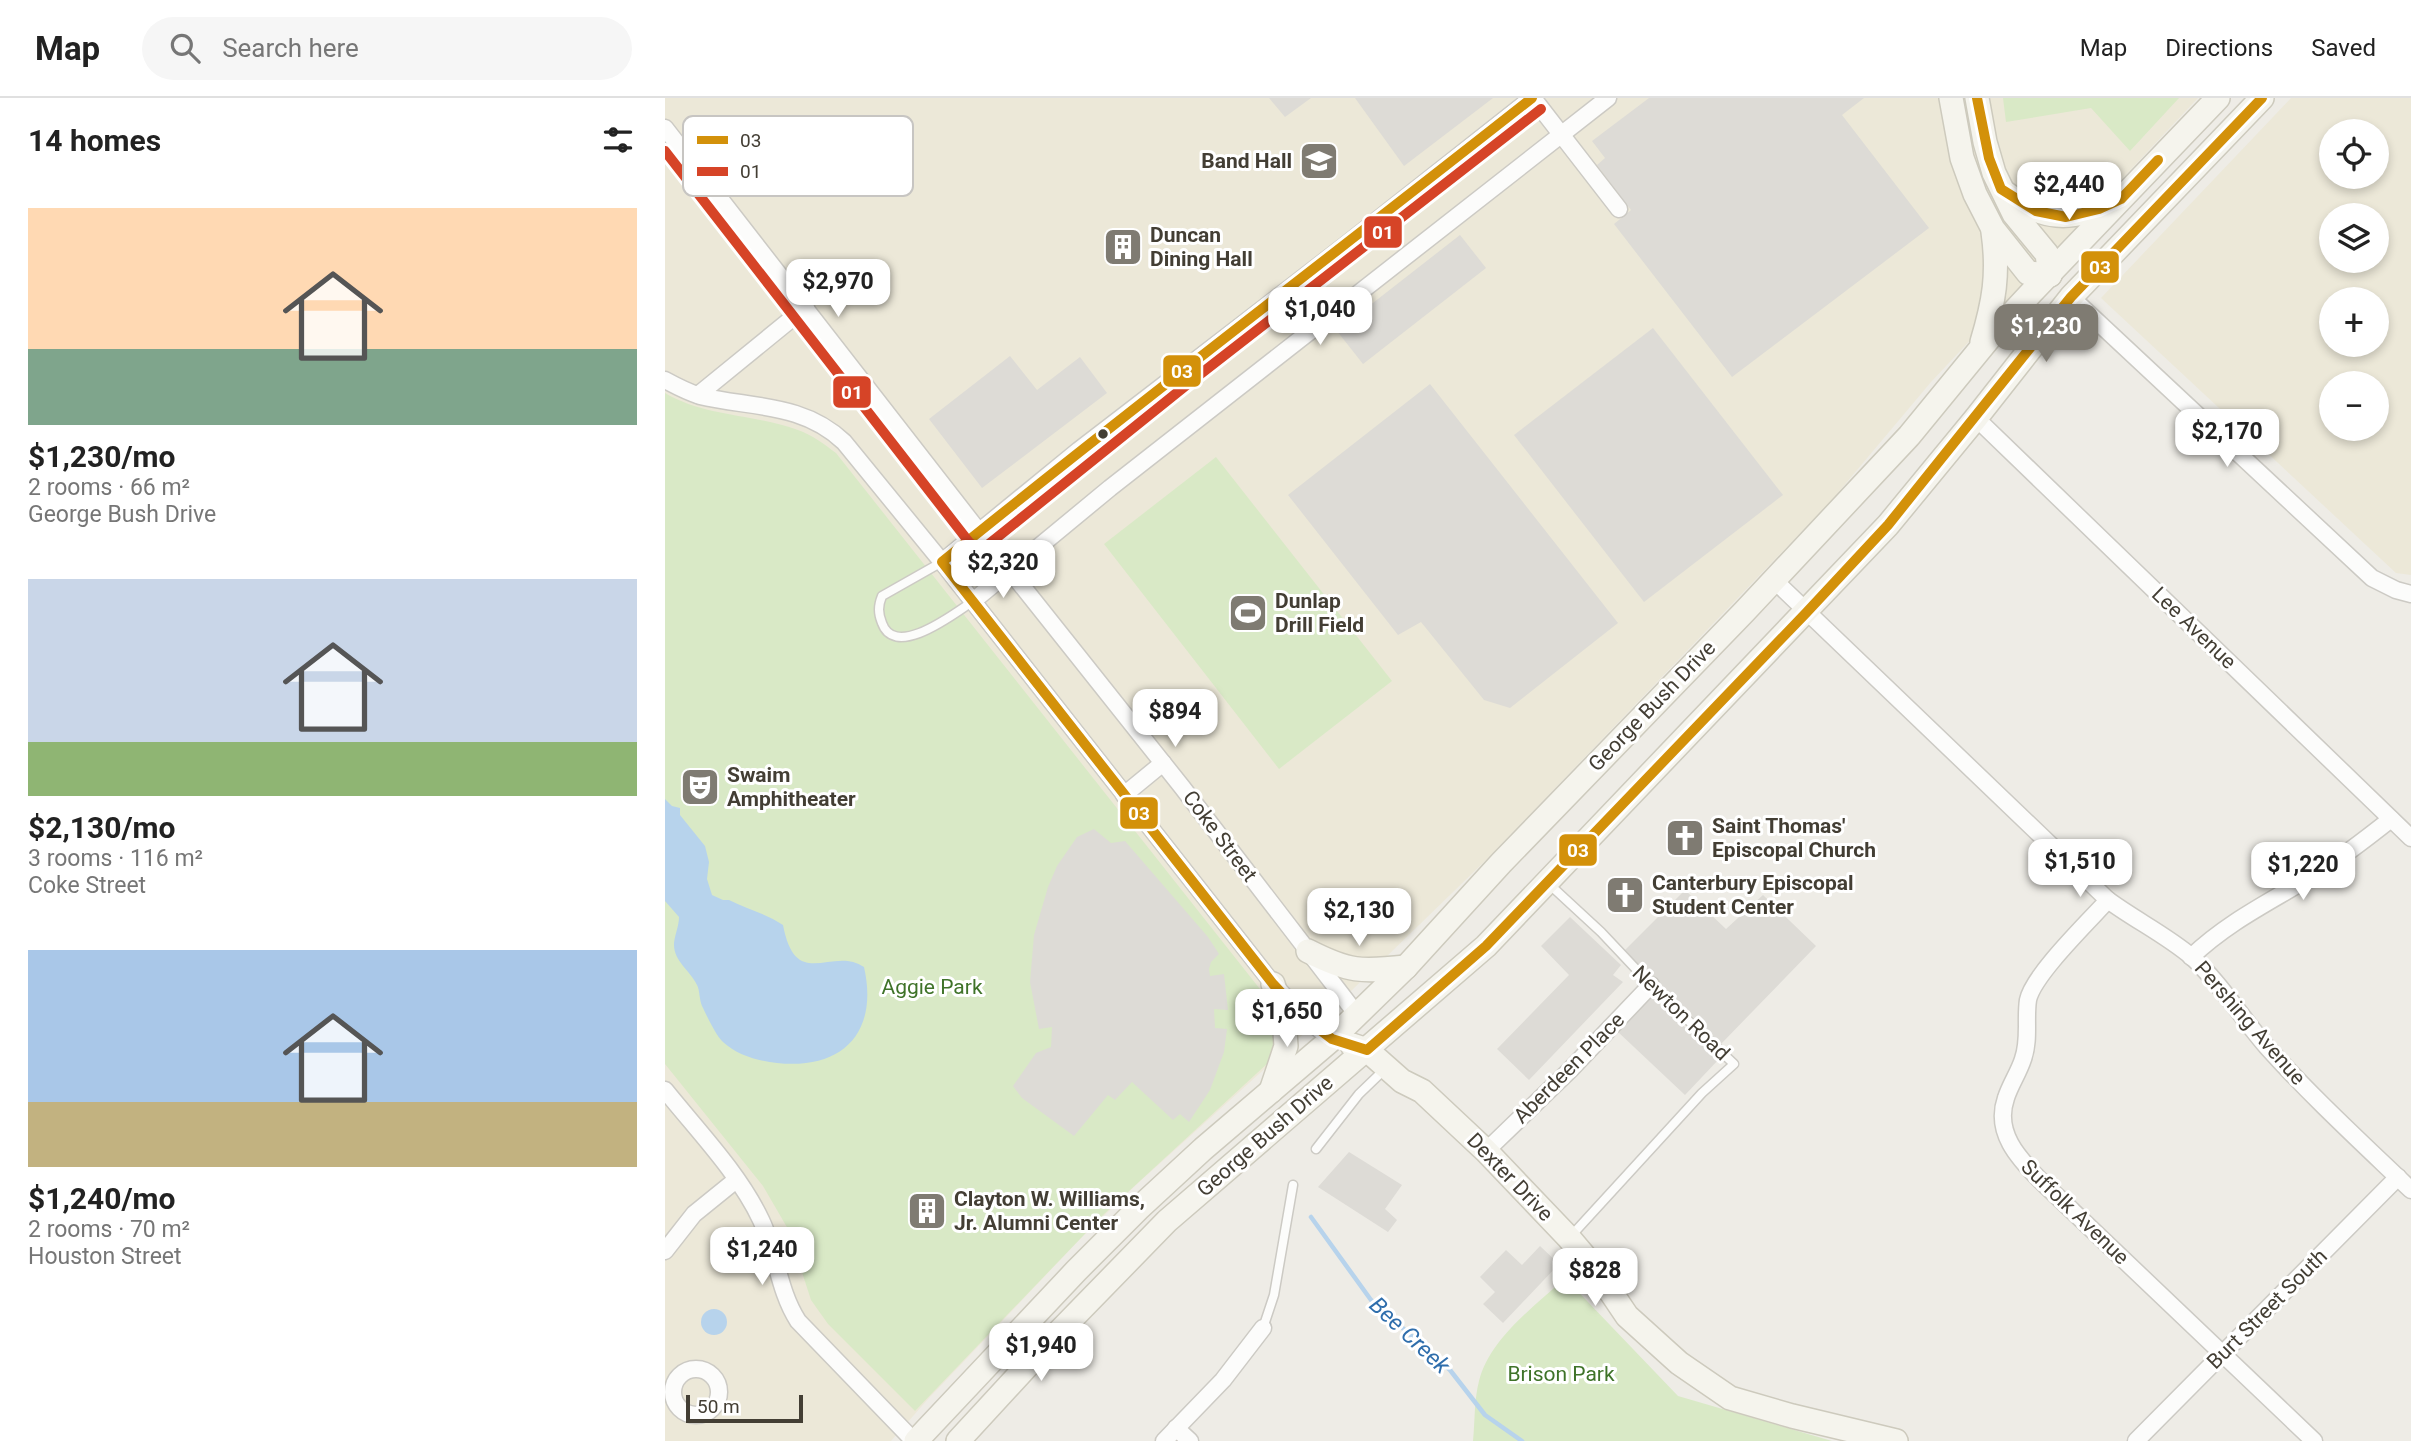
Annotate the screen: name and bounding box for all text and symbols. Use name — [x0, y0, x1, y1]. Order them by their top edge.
search box — [142, 17, 632, 80]
text: Map — [35, 29, 100, 68]
icon: search — [166, 29, 204, 67]
text: Search here — [222, 33, 359, 63]
text: Map — [2080, 34, 2127, 62]
text: Directions — [2165, 34, 2273, 62]
text: Saved — [2311, 34, 2376, 62]
legend — [683, 116, 913, 196]
map controls — [2319, 119, 2389, 441]
button: locate — [2319, 119, 2389, 189]
icon: filters — [599, 121, 637, 159]
text: 14 homes — [28, 123, 161, 158]
text: 03 — [740, 129, 761, 152]
school or university icon: Band Hall — [1298, 140, 1340, 182]
place label: Band Hall — [1201, 149, 1292, 173]
text: 01 — [740, 160, 761, 183]
pin: $2,440 — [2012, 162, 2126, 222]
text: $2,440 — [2033, 171, 2105, 198]
button: layers — [2319, 203, 2389, 273]
line badge: 01 — [1363, 215, 1403, 249]
text: 01 — [1372, 221, 1394, 244]
place label: Duncan Dining Hall — [1150, 223, 1253, 271]
building icon: Duncan Dining Hall — [1102, 226, 1144, 268]
line badge: 03 — [2080, 250, 2120, 284]
icon: home — [270, 253, 396, 379]
text: 03 — [2089, 256, 2111, 279]
pin: $2,970 — [781, 260, 895, 319]
text: $2,970 — [802, 268, 874, 295]
button: + — [2319, 287, 2389, 357]
pin: $1,040 — [1263, 288, 1377, 347]
text: $1,040 — [1284, 296, 1356, 323]
pin: $1,230 — [1989, 304, 2103, 364]
text: $1,230 — [2010, 313, 2082, 340]
line badge: 03 — [1162, 354, 1202, 388]
text: 03 — [1171, 360, 1193, 383]
button: − — [2319, 371, 2389, 441]
line badge: 01 — [832, 375, 872, 409]
text: 01 — [841, 381, 863, 404]
pin: $2,170 — [2170, 410, 2284, 469]
text: $2,170 — [2191, 418, 2263, 445]
unlabelled marker — [1096, 427, 1110, 441]
text: $1,230/mo — [28, 439, 176, 474]
text: 2 rooms · 66 m² — [28, 474, 190, 501]
text: George Bush Drive — [28, 501, 216, 528]
pin: $2,320 — [946, 540, 1060, 600]
text: $2,320 — [967, 549, 1039, 576]
street label: Lee Avenue — [2147, 582, 2241, 674]
place label: Dunlap Drill Field — [1275, 589, 1364, 637]
sports icon: Dunlap Drill Field — [1227, 592, 1269, 634]
icon: home — [270, 624, 396, 750]
street label: George Bush Drive — [1584, 636, 1720, 776]
pin: $894 — [1134, 690, 1216, 749]
text: $894 — [1149, 698, 1201, 725]
place label: Swaim Amphitheater — [727, 763, 856, 811]
theatre icon: Swaim Amphitheater — [679, 766, 721, 808]
street label: Coke Street — [1178, 786, 1262, 886]
line badge: 03 — [1119, 796, 1159, 830]
text: 03 — [1128, 802, 1150, 825]
text: $2,130/mo — [28, 810, 176, 845]
place label: Saint Thomas' Episcopal Church — [1712, 814, 1876, 862]
church icon: Saint Thomas' Episcopal Church — [1664, 817, 1706, 859]
line badge: 03 — [1558, 833, 1598, 867]
text: 03 — [1567, 839, 1589, 862]
pin: $1,510 — [2023, 840, 2137, 899]
pin: $1,220 — [2246, 842, 2360, 902]
text: 3 rooms · 116 m² — [28, 845, 203, 872]
text: $1,510 — [2044, 848, 2116, 875]
text: $1,220 — [2267, 851, 2339, 878]
place label: Canterbury Episcopal Student Center — [1652, 871, 1854, 919]
text: Coke Street — [28, 872, 146, 899]
church icon: Canterbury Episcopal Student Center — [1604, 874, 1646, 916]
pin: $2,130 — [1302, 888, 1416, 948]
text: $2,130 — [1323, 897, 1395, 924]
street label: Pershing Avenue — [2190, 956, 2310, 1090]
street label: Newton Road — [1628, 961, 1734, 1065]
park label: Aggie Park — [881, 975, 983, 999]
pin: $1,650 — [1230, 990, 1344, 1049]
icon: home — [270, 995, 396, 1121]
text: $1,650 — [1251, 998, 1323, 1025]
street label: Aberdeen Place — [1509, 1008, 1629, 1128]
street label: George Bush Drive — [1192, 1071, 1338, 1201]
street label: Dexter Drive — [1462, 1128, 1558, 1226]
street label: Suffolk Avenue — [2016, 1155, 2134, 1269]
text: $1,240/mo — [28, 1181, 176, 1216]
place label: Clayton W. Williams, Jr. Alumni Center — [954, 1187, 1145, 1235]
building icon: Clayton W. Williams, Jr. Alumni Center — [906, 1190, 948, 1232]
text: 2 rooms · 70 m² — [28, 1216, 190, 1243]
pin: $1,240 — [705, 1228, 819, 1287]
text: $1,240 — [726, 1236, 798, 1263]
text: Houston Street — [28, 1243, 182, 1270]
street label: Burt Street South — [2202, 1244, 2332, 1374]
pin: $828 — [1554, 1248, 1636, 1308]
text: $828 — [1569, 1257, 1621, 1284]
water label: Bee Creek — [1364, 1291, 1456, 1380]
pin: $1,940 — [984, 1324, 1098, 1383]
text: $1,940 — [1005, 1332, 1077, 1359]
park label: Brison Park — [1507, 1362, 1615, 1386]
scale bar — [686, 1392, 803, 1424]
text: 50 m — [697, 1395, 740, 1418]

